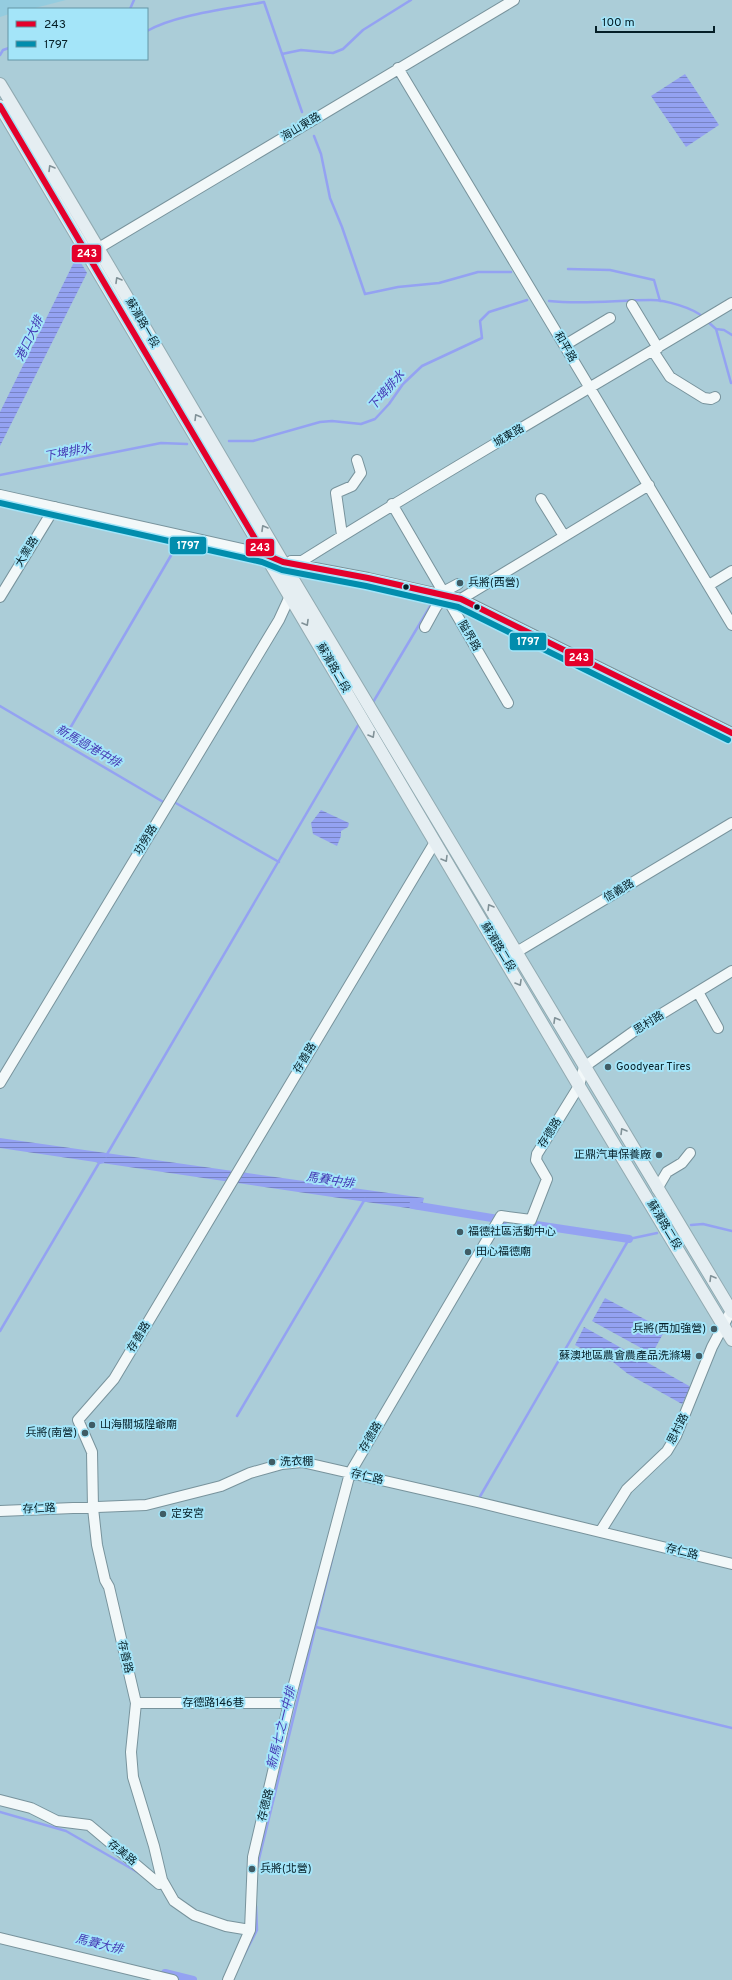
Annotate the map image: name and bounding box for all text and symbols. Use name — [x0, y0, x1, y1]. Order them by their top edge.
legend — [8, 8, 148, 60]
scale bar — [596, 8, 714, 34]
text: 100 m — [602, 15, 635, 31]
text: 243 — [44, 17, 66, 33]
text: 1797 — [44, 37, 68, 53]
street label: 海山東路 — [279, 110, 323, 144]
one-way arrow — [49, 165, 56, 172]
line badge: 243 — [71, 244, 102, 263]
text: 243 — [77, 247, 97, 261]
one-way arrow — [115, 277, 122, 284]
street label: 蘇濱路一段 — [122, 296, 162, 350]
water label: 港口大排 — [12, 312, 49, 364]
street label: 和平路 — [551, 329, 579, 365]
water label: 下埤排水 — [365, 367, 409, 414]
one-way arrow — [195, 414, 202, 421]
street label: 城東路 — [491, 422, 527, 450]
water label: 下埤排水 — [43, 440, 94, 465]
one-way arrow — [261, 525, 268, 533]
street label: 大業路 — [13, 534, 41, 570]
line badge: 1797 — [169, 536, 207, 555]
line badge: 243 — [245, 538, 275, 557]
text: 1797 — [177, 539, 199, 553]
text: 243 — [250, 541, 270, 555]
place label: 兵將(西營) — [468, 576, 520, 590]
marker: 兵將(西營) — [455, 578, 465, 588]
unlabelled marker — [401, 582, 411, 592]
unlabelled marker — [472, 602, 482, 612]
street label: 隘界路 — [455, 618, 483, 654]
one-way arrow — [302, 619, 309, 626]
line badge: 1797 — [509, 632, 547, 651]
text: 1797 — [517, 635, 539, 649]
street label: 蘇濱路二段 — [313, 641, 353, 695]
line badge: 243 — [564, 648, 594, 667]
text: 243 — [569, 651, 589, 665]
water label: 新馬過港中排 — [53, 722, 125, 773]
one-way arrow — [368, 731, 375, 738]
street label: 功勞路 — [132, 822, 160, 858]
one-way arrow — [441, 855, 448, 862]
street label: 信義路 — [601, 877, 637, 905]
one-way arrow — [488, 904, 495, 911]
street label: 蘇濱路二段 — [478, 920, 518, 974]
one-way arrow — [515, 979, 522, 986]
street label: 思村路 — [631, 1008, 667, 1038]
one-way arrow — [553, 1017, 560, 1024]
street label: 存善路 — [291, 1040, 319, 1076]
place label: Goodyear Tires — [616, 1060, 691, 1074]
marker: Goodyear Tires — [603, 1062, 613, 1072]
street label: 存德路 — [535, 1115, 565, 1151]
one-way arrow — [620, 1128, 627, 1135]
place label: 正鼎汽車保養廠 — [574, 1148, 651, 1162]
marker: 正鼎汽車保養廠 — [654, 1150, 664, 1160]
water label: 馬賽中排 — [305, 1169, 357, 1193]
street label: 蘇濱路二段 — [644, 1198, 684, 1252]
place label: 福德社區活動中心 — [468, 1225, 556, 1239]
marker: 福德社區活動中心 — [455, 1227, 465, 1237]
place label: 田心福德廟 — [476, 1245, 531, 1259]
marker: 田心福德廟 — [463, 1247, 473, 1257]
one-way arrow — [709, 1275, 716, 1282]
street label: 存善路 — [125, 1319, 153, 1355]
place label: 兵將(西加強營) — [632, 1322, 706, 1336]
marker: 兵將(西加強營) — [709, 1324, 719, 1334]
place label: 蘇澳地區農會農產品洗滌場 — [559, 1349, 691, 1363]
marker: 蘇澳地區農會農產品洗滌場 — [694, 1351, 704, 1361]
street label: 思村路 — [664, 1411, 692, 1447]
place label: 山海關城隍爺廟 — [100, 1418, 177, 1432]
street label: 存德路 — [357, 1419, 385, 1455]
marker: 山海關城隍爺廟 — [87, 1420, 97, 1430]
place label: 兵將(南營) — [25, 1426, 77, 1440]
marker: 兵將(南營) — [80, 1428, 90, 1438]
place label: 洗衣棚 — [280, 1455, 313, 1469]
marker: 洗衣棚 — [267, 1457, 277, 1467]
street label: 存仁路 — [349, 1466, 385, 1488]
street label: 存仁路 — [22, 1501, 56, 1517]
place label: 定安宮 — [171, 1507, 204, 1521]
marker: 定安宮 — [158, 1509, 168, 1519]
street label: 存仁路 — [664, 1541, 700, 1563]
street label: 存善路 — [114, 1639, 136, 1675]
water label: 新馬七之一中排 — [264, 1683, 300, 1771]
street label: 存德路146巷 — [182, 1696, 244, 1710]
street label: 存德路 — [255, 1787, 277, 1823]
street label: 存美路 — [105, 1837, 139, 1869]
place label: 兵將(北營) — [260, 1862, 312, 1876]
marker: 兵將(北營) — [247, 1864, 257, 1874]
water label: 馬賽大排 — [74, 1931, 126, 1959]

